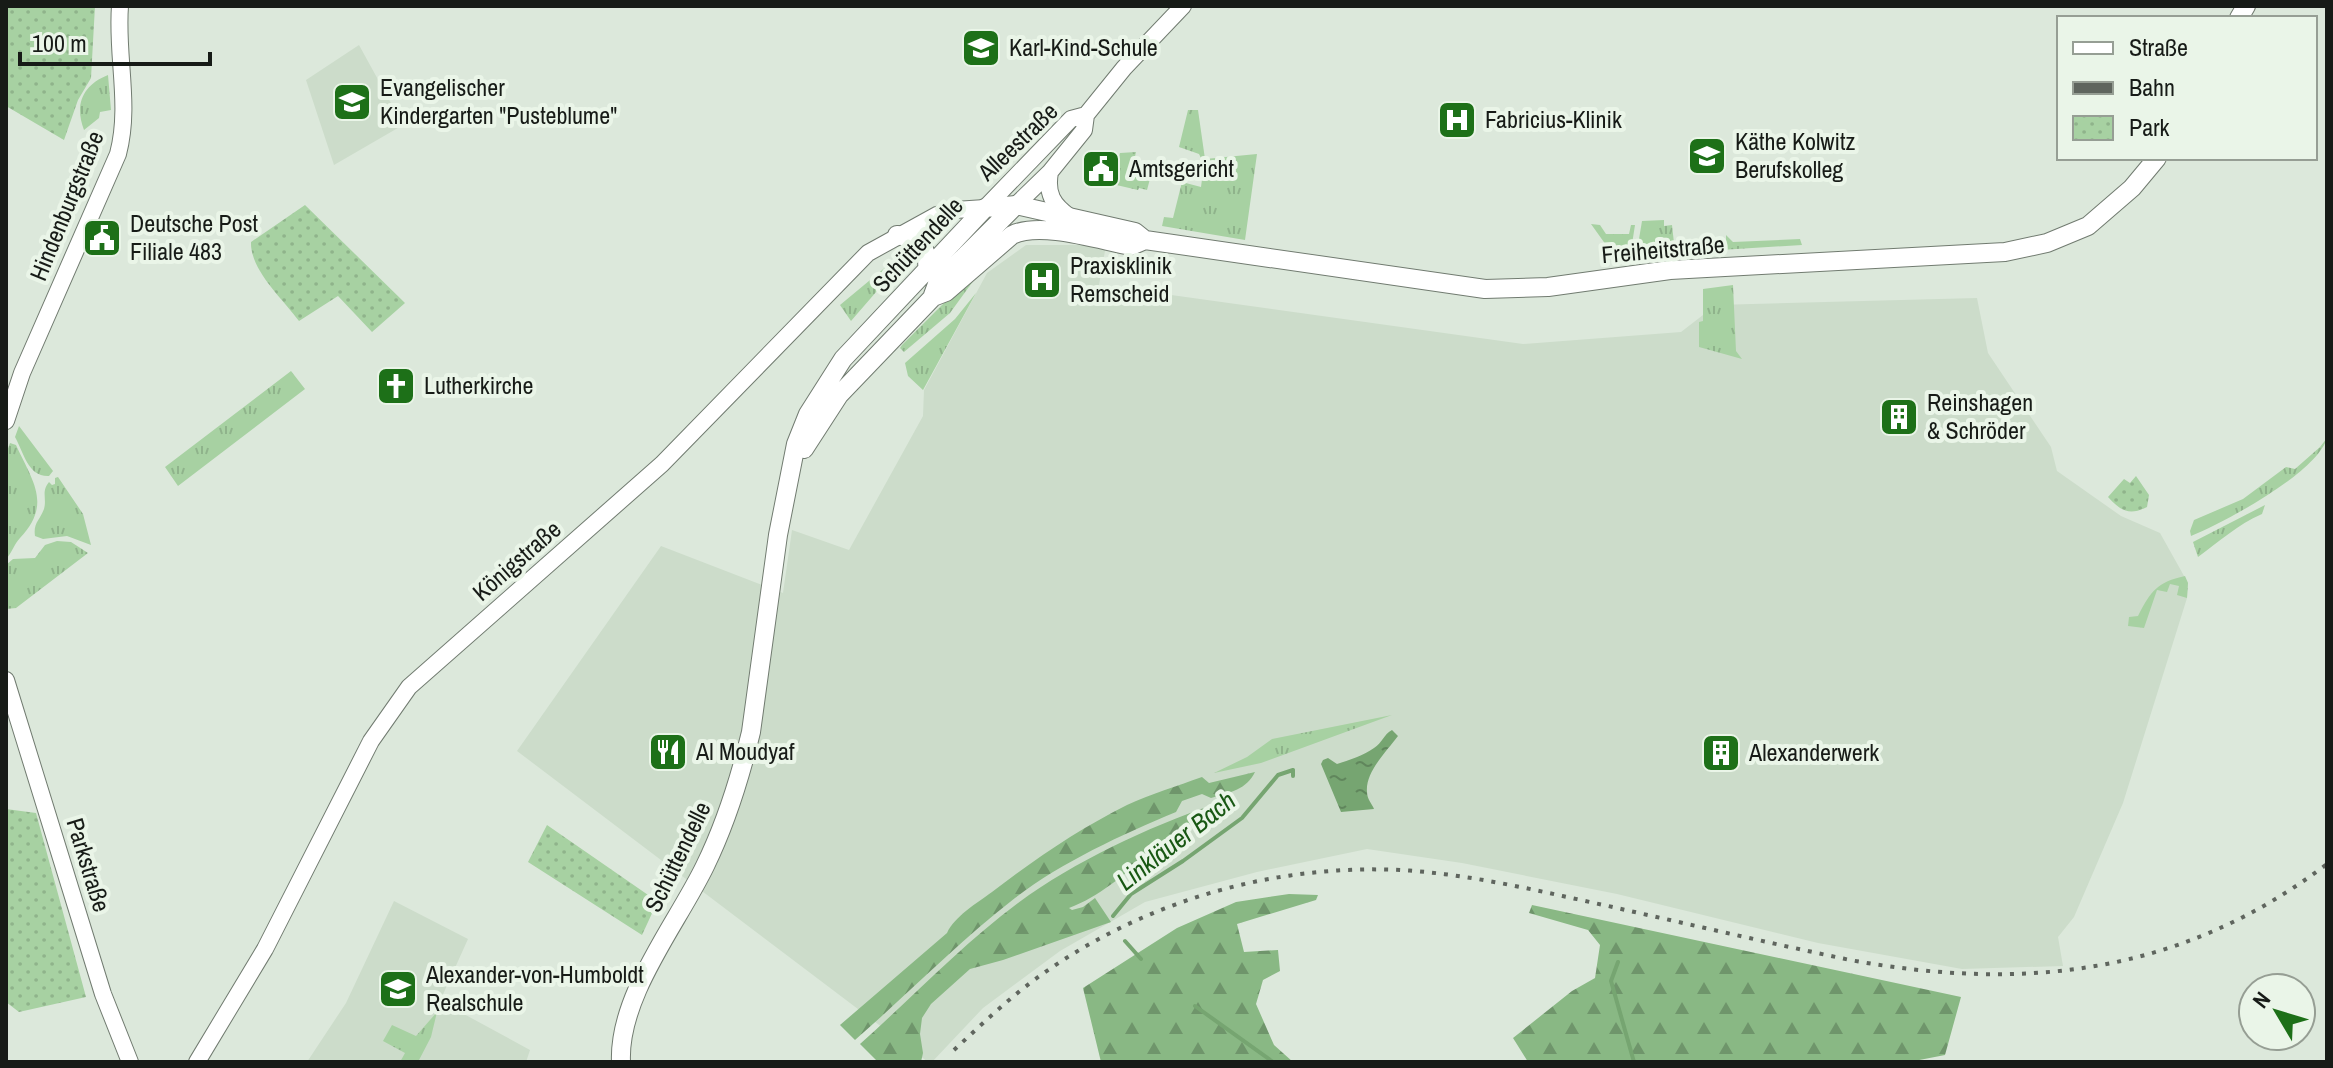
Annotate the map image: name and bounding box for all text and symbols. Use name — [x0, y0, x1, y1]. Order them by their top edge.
scale bar — [20, 16, 210, 66]
legend — [2057, 16, 2317, 160]
text: 100 m — [32, 27, 87, 59]
school or university icon: Karl-Kind-Schule — [960, 27, 1002, 69]
place label: Karl-Kind-Schule — [1009, 31, 1158, 63]
text: Straße — [2129, 31, 2188, 63]
place label: Evangelischer Kindergarten "Pusteblume" — [380, 71, 617, 131]
text: Bahn — [2129, 71, 2175, 103]
school or university icon: Evangelischer Kindergarten "Pusteblume" — [331, 81, 373, 123]
street label: Alleestraße — [970, 95, 1064, 188]
hospital icon: Fabricius-Klinik — [1436, 99, 1478, 141]
place label: Fabricius-Klinik — [1485, 103, 1622, 135]
text: Park — [2129, 111, 2170, 143]
place label: Käthe Kolwitz Berufskolleg — [1735, 125, 1855, 185]
street label: Hindenburgstraße — [22, 126, 111, 285]
school or university icon: Käthe Kolwitz Berufskolleg — [1686, 135, 1728, 177]
public building icon: Amtsgericht — [1080, 148, 1122, 190]
place label: Amtsgericht — [1128, 152, 1235, 184]
street label: Schüttendelle — [865, 190, 970, 299]
place label: Deutsche Post Filiale 483 — [130, 207, 259, 267]
public building icon: Deutsche Post Filiale 483 — [81, 217, 123, 259]
street label: Freiheitstraße — [1600, 228, 1726, 270]
place label: Praxisklinik Remscheid — [1070, 249, 1172, 309]
hospital icon: Praxisklinik Remscheid — [1021, 259, 1063, 301]
church icon: Lutherkirche — [375, 365, 417, 407]
place label: Lutherkirche — [424, 369, 533, 401]
place label: Reinshagen & Schröder — [1927, 386, 2033, 446]
building icon: Reinshagen & Schröder — [1878, 396, 1920, 438]
street label: Königstraße — [465, 513, 567, 607]
restaurant icon: Al Moudyaf — [647, 731, 689, 773]
building icon: Alexanderwerk — [1700, 732, 1742, 774]
place label: Al Moudyaf — [695, 735, 795, 767]
place label: Alexanderwerk — [1748, 736, 1879, 768]
water label: Linkläuer Bach — [1109, 783, 1243, 898]
street label: Schüttendelle — [637, 796, 718, 917]
street label: Parkstraße — [60, 814, 118, 915]
place label: Alexander-von-Humboldt Realschule — [425, 958, 644, 1018]
school or university icon: Alexander-von-Humboldt Realschule — [377, 968, 419, 1010]
north arrow — [2237, 972, 2317, 1052]
text: N — [2245, 985, 2277, 1014]

